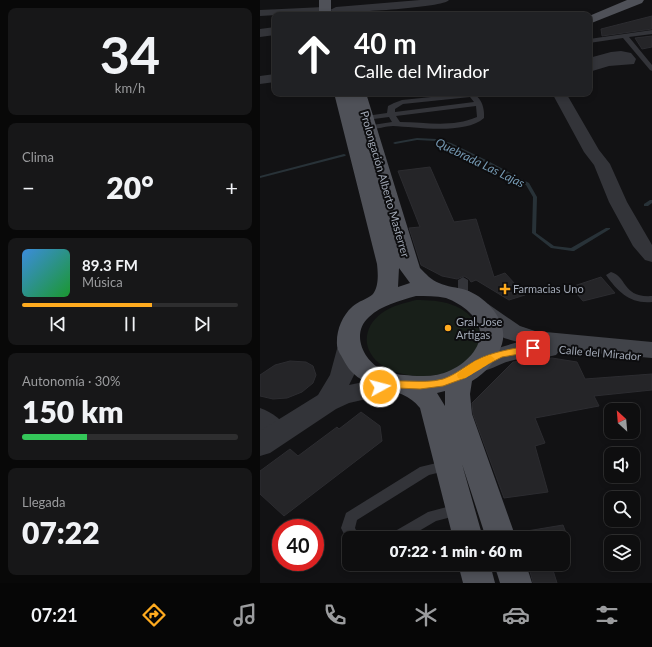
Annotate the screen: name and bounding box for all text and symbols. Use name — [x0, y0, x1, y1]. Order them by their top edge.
text: 34 — [100, 23, 160, 85]
text: 40 m — [354, 26, 417, 60]
icon: ahead — [288, 28, 340, 80]
text: Calle del Mirador — [354, 60, 489, 82]
text: km/h — [115, 80, 145, 96]
street label: Prolongación Alberto Masferrer — [358, 109, 413, 259]
water label: Quebrada Las Lajas — [433, 135, 527, 191]
text: Clima — [22, 149, 54, 165]
text: 20° — [106, 169, 154, 205]
text: − — [22, 174, 35, 201]
text: + — [225, 174, 238, 201]
text: 89.3 FM — [82, 256, 138, 274]
text: Música — [82, 274, 123, 290]
place label: Farmacias Uno — [513, 282, 584, 295]
marker: Farmacias Uno — [500, 284, 510, 294]
icon: previous — [47, 313, 69, 335]
icon: pause — [119, 313, 141, 335]
icon: next — [191, 313, 213, 335]
place label: Gral. Jose Artigas — [456, 315, 502, 341]
marker: Gral. Jose Artigas — [443, 323, 453, 333]
pin — [516, 331, 550, 365]
icon: arrive — [522, 337, 544, 359]
street label: Calle del Mirador — [558, 342, 642, 363]
position arrow — [359, 366, 401, 408]
text: Autonomía · 30% — [22, 373, 120, 389]
text: 150 km — [22, 393, 123, 429]
north arrow — [604, 403, 640, 439]
map controls — [604, 403, 640, 571]
button: sound — [604, 447, 640, 483]
button: search — [604, 491, 640, 527]
text: Llegada — [22, 494, 66, 510]
text: 07:22 — [22, 514, 100, 550]
speed limit sign: 40 — [272, 519, 324, 571]
button: layers — [604, 535, 640, 571]
text: 07:22 · 1 min · 60 m — [390, 542, 522, 560]
icon: directions — [140, 601, 168, 629]
icon: music — [231, 601, 259, 629]
icon: phone — [321, 601, 349, 629]
icon: climate — [412, 601, 440, 629]
icon: car — [502, 601, 530, 629]
icon: filters — [593, 601, 621, 629]
text: 07:21 — [31, 604, 78, 626]

